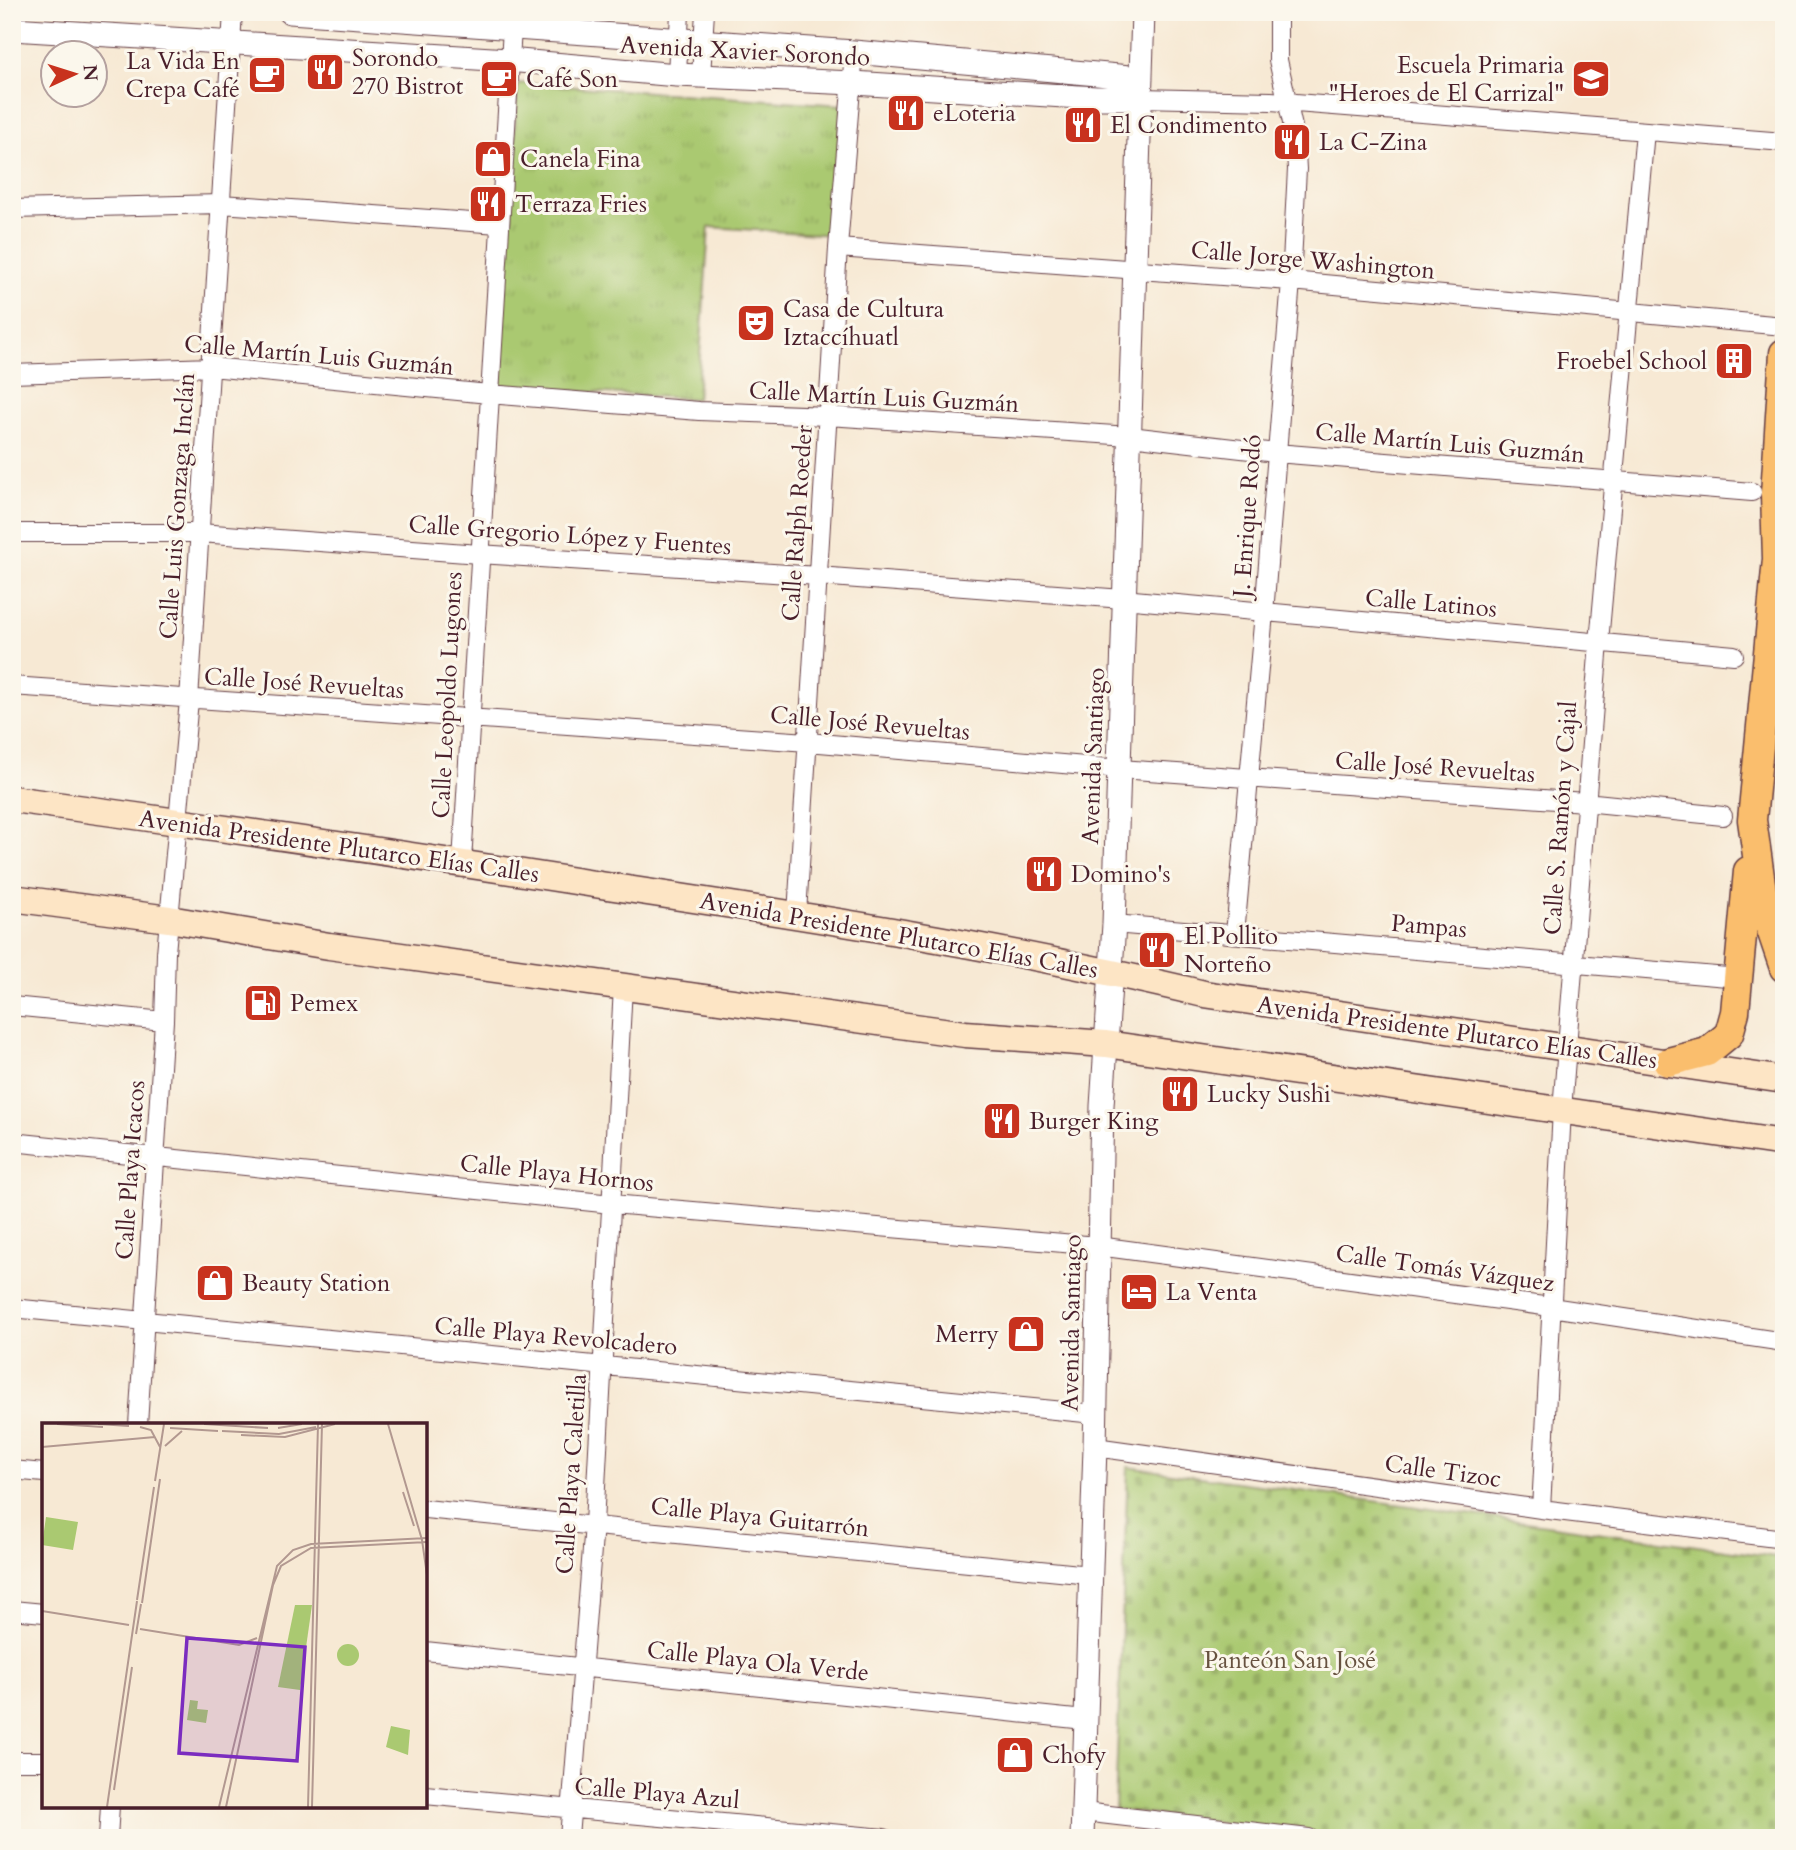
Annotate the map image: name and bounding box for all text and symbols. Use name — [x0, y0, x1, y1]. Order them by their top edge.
street label: Avenida Xavier Sorondo — [619, 28, 871, 75]
north arrow — [38, 38, 108, 108]
place label: Sorondo 270 Bistrot — [352, 42, 464, 103]
place label: La Vida En Crepa Café — [125, 45, 240, 106]
place label: Escuela Primaria "Heroes de El Carrizal" — [1329, 49, 1565, 110]
restaurant icon: Sorondo 270 Bistrot — [304, 51, 346, 93]
cafe icon: La Vida En Crepa Café — [246, 54, 288, 96]
cafe icon: Café Son — [478, 58, 520, 100]
school or university icon: Escuela Primaria "Heroes de El Carrizal" — [1570, 58, 1612, 100]
place label: Café Son — [526, 63, 618, 96]
text: N — [76, 64, 104, 83]
restaurant icon: eLoteria — [885, 92, 927, 134]
place label: eLoteria — [933, 97, 1016, 130]
restaurant icon: El Condimento — [1062, 104, 1104, 146]
place label: El Condimento — [1110, 109, 1267, 142]
restaurant icon: La C-Zina — [1271, 121, 1313, 163]
place label: La C-Zina — [1319, 126, 1428, 159]
shop icon: Canela Fina — [472, 138, 514, 180]
place label: Canela Fina — [520, 143, 641, 176]
restaurant icon: Terraza Fries — [467, 183, 509, 225]
place label: Terraza Fries — [515, 188, 647, 221]
street label: Calle Jorge Washington — [1189, 233, 1437, 288]
place label: Casa de Cultura Iztaccíhuatl — [783, 293, 945, 354]
theatre icon: Casa de Cultura Iztaccíhuatl — [735, 302, 777, 344]
street label: Calle Martín Luis Guzmán — [183, 327, 456, 384]
building icon: Froebel School — [1713, 340, 1755, 382]
place label: Froebel School — [1556, 345, 1707, 378]
street label: Calle Luis Gonzaga Inclán — [152, 371, 203, 640]
street label: Calle Martín Luis Guzmán — [748, 374, 1020, 421]
street label: Calle Martín Luis Guzmán — [1314, 415, 1587, 472]
street label: Calle Ralph Roeder — [774, 424, 821, 622]
street label: J. Enrique Rodó — [1225, 433, 1270, 602]
street label: Calle Gregorio López y Fuentes — [407, 508, 733, 563]
street label: Calle Leopoldo Lugones — [425, 571, 470, 819]
street label: Calle Latinos — [1364, 581, 1498, 626]
street label: Calle José Revueltas — [203, 660, 405, 707]
street label: Avenida Santiago — [1074, 667, 1113, 845]
street label: Calle José Revueltas — [769, 698, 971, 749]
street label: Calle S. Ramón y Cajal — [1536, 700, 1585, 936]
street label: Calle José Revueltas — [1334, 744, 1536, 791]
street label: Avenida Presidente Plutarco Elías Calles — [137, 802, 541, 891]
restaurant icon: Domino's — [1023, 853, 1065, 895]
place label: Domino's — [1071, 858, 1171, 891]
street label: Avenida Presidente Plutarco Elías Calles — [697, 884, 1101, 987]
street label: Pampas — [1390, 907, 1468, 946]
place label: El Pollito Norteño — [1184, 920, 1278, 981]
restaurant icon: El Pollito Norteño — [1136, 929, 1178, 971]
fuel station icon: Pemex — [242, 982, 284, 1024]
place label: Pemex — [290, 987, 358, 1020]
street label: Avenida Presidente Plutarco Elías Calles — [1255, 988, 1659, 1077]
restaurant icon: Lucky Sushi — [1159, 1073, 1201, 1115]
place label: Lucky Sushi — [1207, 1078, 1331, 1111]
street label: Calle Playa Icacos — [108, 1079, 153, 1261]
restaurant icon: Burger King — [981, 1100, 1023, 1142]
place label: Burger King — [1029, 1105, 1159, 1138]
street label: Calle Playa Hornos — [458, 1147, 656, 1200]
street label: Avenida Santiago — [1053, 1234, 1090, 1412]
street label: Calle Tomás Vázquez — [1334, 1237, 1557, 1300]
shop icon: Beauty Station — [194, 1262, 236, 1304]
place label: Beauty Station — [242, 1267, 391, 1300]
hotel icon: La Venta — [1118, 1271, 1160, 1313]
place label: La Venta — [1166, 1276, 1258, 1309]
street label: Calle Playa Revolcadero — [433, 1309, 679, 1364]
shop icon: Merry — [1005, 1313, 1047, 1355]
place label: Merry — [935, 1318, 999, 1351]
street label: Calle Playa Caletilla — [548, 1372, 595, 1575]
inset map — [42, 1423, 427, 1808]
street label: Calle Tizoc — [1383, 1447, 1503, 1496]
street label: Calle Playa Guitarrón — [649, 1490, 871, 1545]
street label: Calle Playa Ola Verde — [645, 1633, 871, 1690]
park label: Panteón San José — [1204, 1644, 1376, 1677]
shop icon: Chofy — [994, 1734, 1036, 1776]
place label: Chofy — [1042, 1739, 1107, 1772]
street label: Calle Playa Azul — [573, 1770, 741, 1817]

